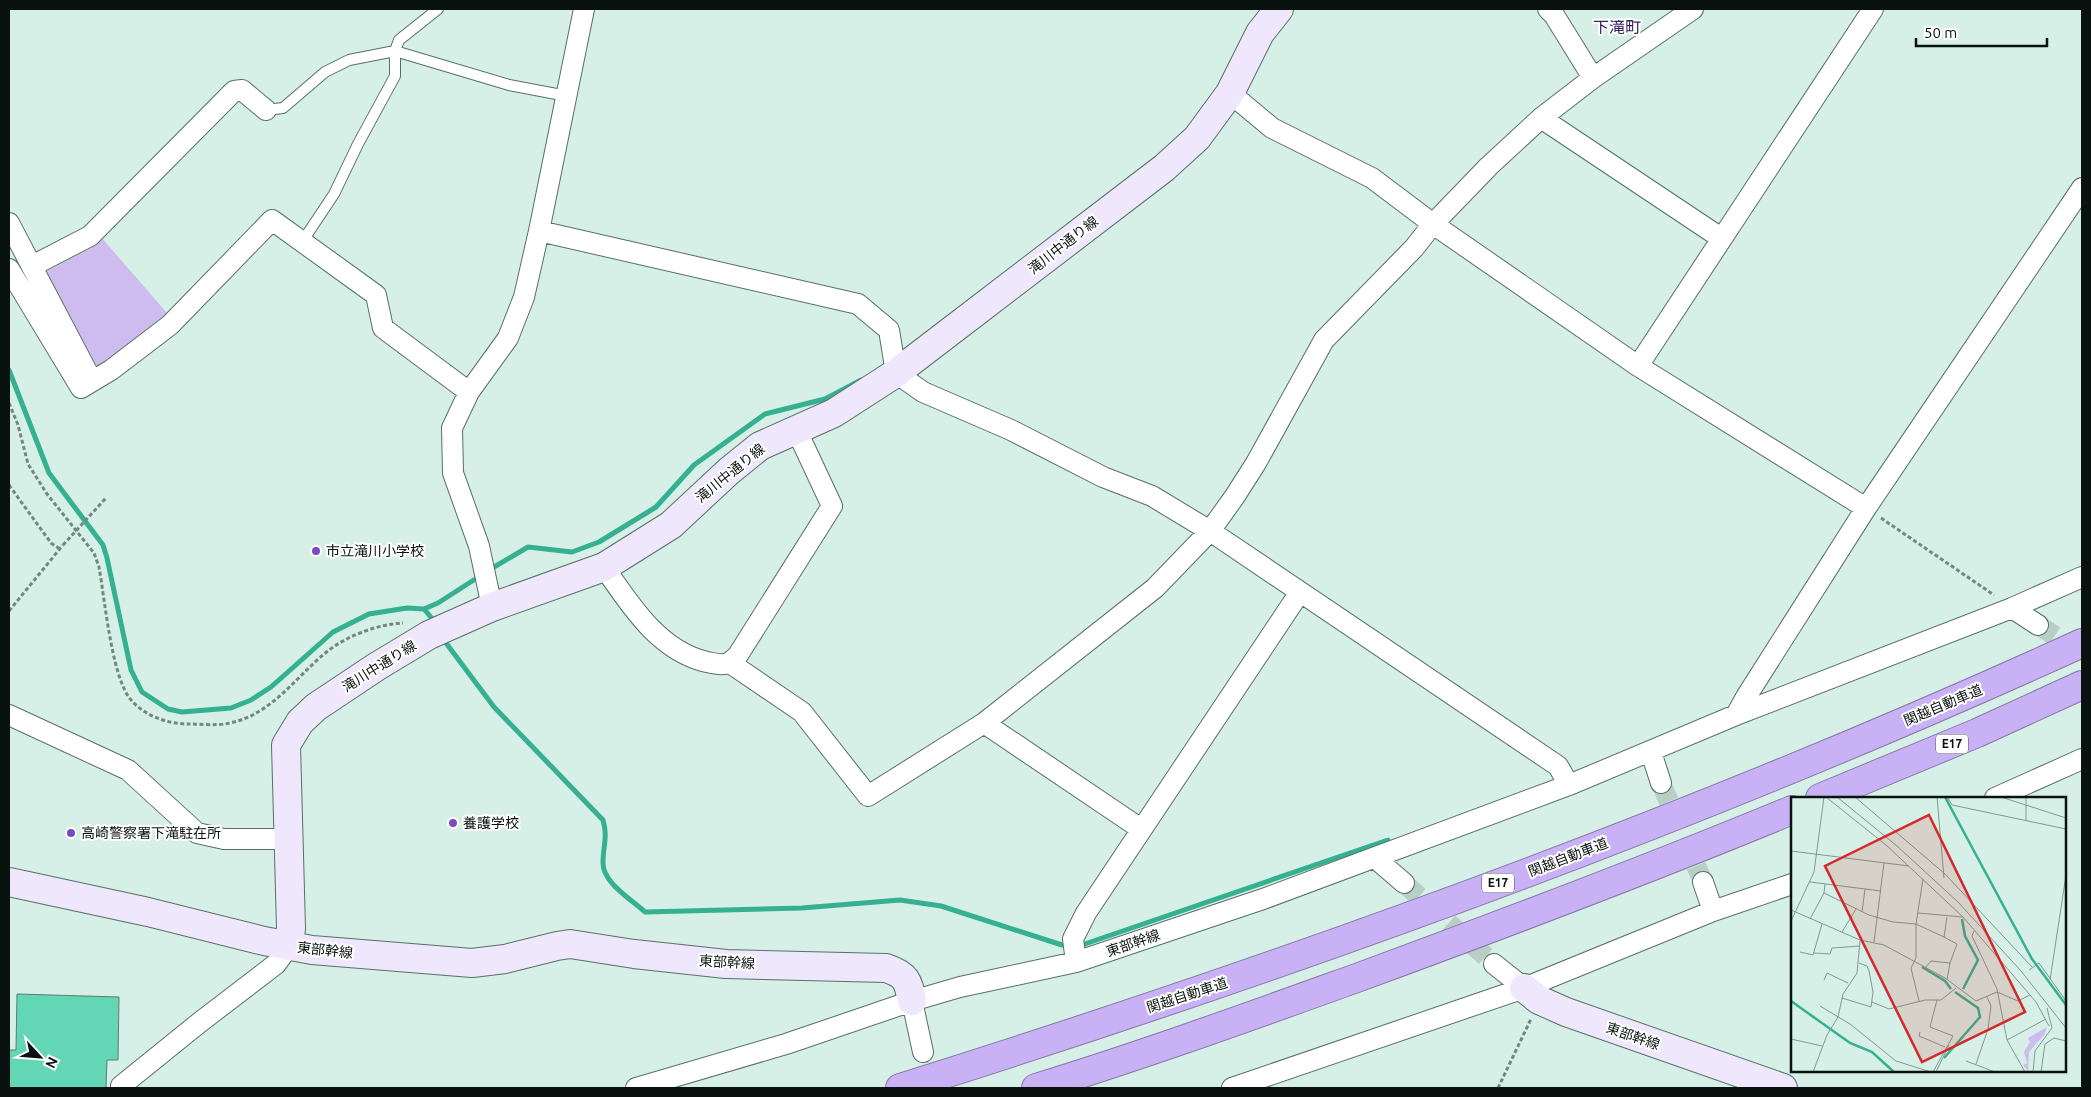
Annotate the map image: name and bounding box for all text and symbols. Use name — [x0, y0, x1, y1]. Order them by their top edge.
scale bar — [1916, 15, 2047, 47]
district label: 下滝町 — [1593, 18, 1641, 36]
text: 50 m — [1924, 24, 1957, 41]
street label: 滝川中通り線 — [1025, 213, 1101, 277]
street label: 滝川中通り線 — [692, 440, 768, 506]
place label: 市立滝川小学校 — [326, 543, 424, 559]
marker: 市立滝川小学校 — [310, 545, 322, 557]
street label: 滝川中通り線 — [339, 637, 419, 695]
street label: 関越自動車道 — [1901, 681, 1985, 729]
road number: E17 — [1936, 734, 1968, 754]
inset map — [1791, 797, 2066, 1072]
place label: 養護学校 — [463, 815, 519, 831]
marker: 養護学校 — [447, 817, 459, 829]
place label: 高崎警察署下滝駐在所 — [81, 825, 221, 841]
marker: 高崎警察署下滝駐在所 — [65, 827, 77, 839]
street label: 関越自動車道 — [1526, 834, 1610, 880]
road number: E17 — [1482, 874, 1514, 892]
street label: 東部幹線 — [1104, 926, 1162, 960]
street label: 東部幹線 — [296, 939, 354, 961]
street label: 東部幹線 — [699, 953, 755, 971]
street label: 関越自動車道 — [1145, 974, 1229, 1016]
street label: 東部幹線 — [1604, 1019, 1662, 1053]
north arrow — [15, 1032, 65, 1082]
text: N — [42, 1054, 61, 1071]

